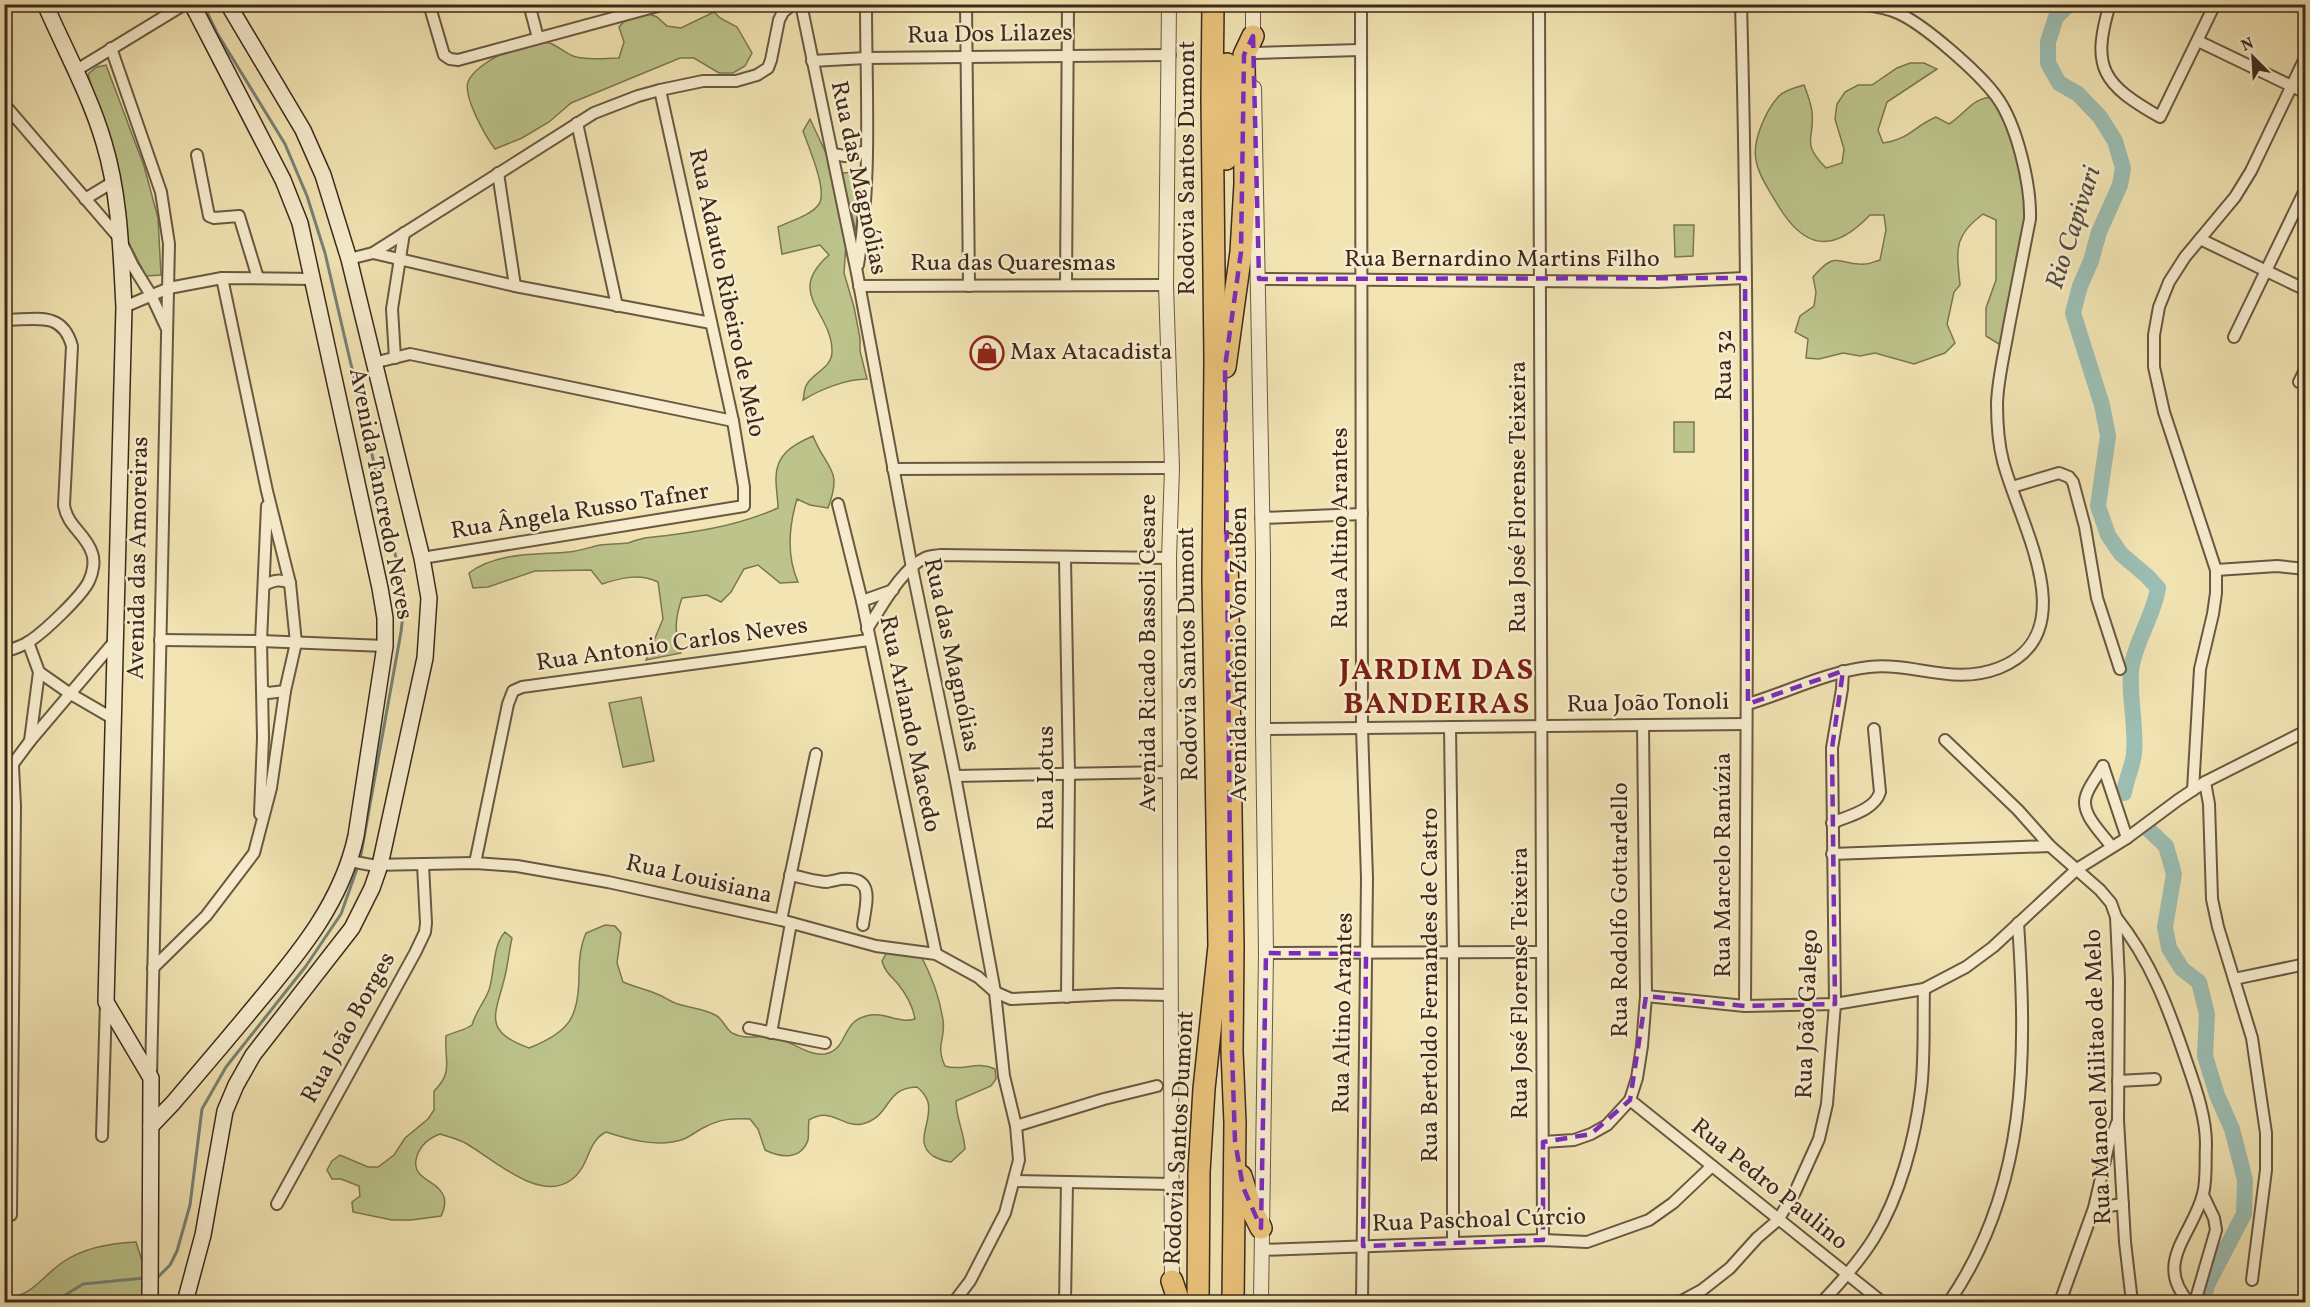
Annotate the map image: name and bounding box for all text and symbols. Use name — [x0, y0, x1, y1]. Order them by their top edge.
street label: Rua Dos Lilazes — [907, 17, 1073, 53]
north arrow — [2223, 27, 2283, 87]
text: N — [2238, 33, 2258, 58]
street label: Rodovia Santos Dumont — [1171, 41, 1205, 295]
street label: Rua das Magnólias — [821, 78, 895, 278]
street label: Rua Adauto Ribeiro de Melo — [679, 146, 773, 440]
water label: Rio Capivari — [2037, 161, 2111, 294]
street label: Rua Bernardino Martins Filho — [1344, 243, 1660, 277]
street label: Rua das Quaresmas — [910, 247, 1116, 281]
street label: Rua 32 — [1708, 329, 1742, 401]
shop icon: Max Atacadista — [969, 335, 1005, 371]
place label: Max Atacadista — [1010, 336, 1172, 370]
street label: Rua José Florense Teixeira — [1502, 361, 1536, 633]
street label: Avenida Tancredo Neves — [339, 365, 421, 623]
street label: Rua Altino Arantes — [1324, 427, 1358, 629]
street label: Avenida das Amoreiras — [120, 436, 158, 680]
street label: Rua Ângela Russo Tafner — [448, 475, 712, 549]
street label: Avenida Ricado Bassoli Cesare — [1132, 494, 1166, 812]
street label: Avenida Antônio Von Zuben — [1223, 506, 1257, 802]
street label: Rodovia Santos Dumont — [1170, 526, 1208, 782]
street label: Rua das Magnólias — [914, 555, 988, 755]
street label: Rua Antonio Carlos Neves — [534, 609, 810, 681]
street label: Rua Arlando Macedo — [869, 612, 949, 836]
district label: JARDIM DAS BANDEIRAS — [1338, 650, 1535, 726]
street label: Rua João Tonoli — [1566, 686, 1730, 722]
street label: Rua Lotus — [1030, 725, 1064, 831]
street label: Rua Marcelo Ranúzia — [1707, 752, 1741, 978]
street label: Rua Rodolfo Gottardello — [1604, 782, 1638, 1038]
street label: Rua Bertoldo Fernandes de Castro — [1414, 807, 1448, 1163]
street label: Rua Louisiana — [622, 847, 776, 913]
street label: Rua José Florense Teixeira — [1504, 847, 1538, 1119]
street label: Rua Altino Arantes — [1325, 912, 1363, 1114]
street label: Rua João Galego — [1788, 928, 1828, 1100]
street label: Rua Manoel Militao de Melo — [2077, 928, 2121, 1226]
street label: Rua João Borges — [293, 946, 405, 1110]
street label: Rodovia Santos Dumont — [1156, 1010, 1204, 1266]
street label: Rua Pedro Paulino — [1683, 1111, 1855, 1259]
street label: Rua Paschoal Cúrcio — [1371, 1200, 1587, 1242]

